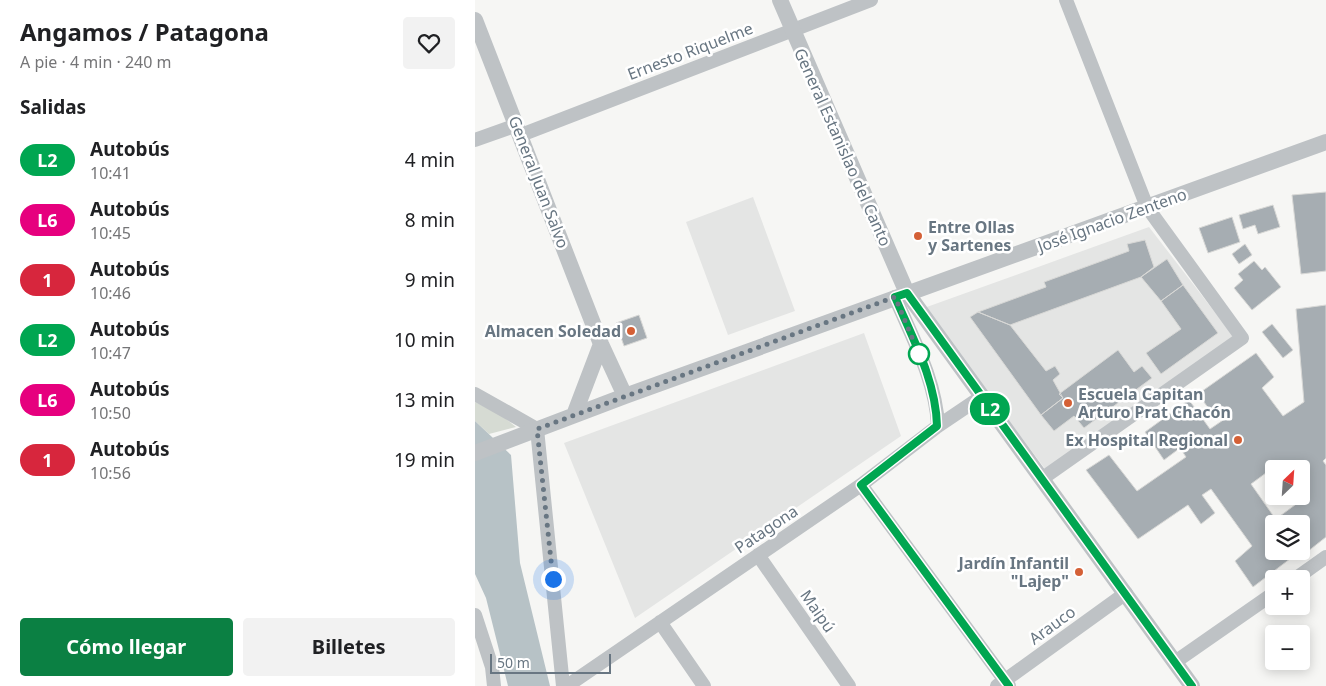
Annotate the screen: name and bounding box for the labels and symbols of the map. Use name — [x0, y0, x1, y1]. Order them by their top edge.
street label: Ernesto Riquelme — [624, 17, 756, 85]
street label: General Estanislao del Canto — [789, 44, 897, 250]
street label: General Juan Salvo — [504, 113, 574, 251]
street label: José Ignacio Zenteno — [1033, 183, 1190, 258]
place label: Entre Ollas y Sartenes — [928, 216, 1015, 256]
marker: Entre Ollas y Sartenes — [912, 230, 924, 242]
place label: Almacen Soledad — [485, 320, 621, 342]
marker: Almacen Soledad — [625, 325, 637, 337]
unlabelled marker — [908, 343, 930, 365]
place label: Escuela Capitan Arturo Prat Chacón — [1078, 383, 1231, 423]
line badge: L2 — [967, 393, 1013, 425]
marker: Escuela Capitan Arturo Prat Chacón — [1062, 397, 1074, 409]
place label: Ex Hospital Regional — [1065, 429, 1228, 451]
marker: Ex Hospital Regional — [1232, 434, 1244, 446]
north arrow — [1265, 460, 1310, 505]
street label: Patagona — [730, 500, 802, 558]
place label: Jardín Infantil "Lajep" — [957, 552, 1069, 592]
marker: Jardín Infantil "Lajep" — [1073, 566, 1085, 578]
your location — [541, 567, 566, 592]
street label: Maipú — [795, 585, 841, 637]
street label: Arauco — [1024, 601, 1080, 649]
scale bar — [490, 651, 611, 674]

